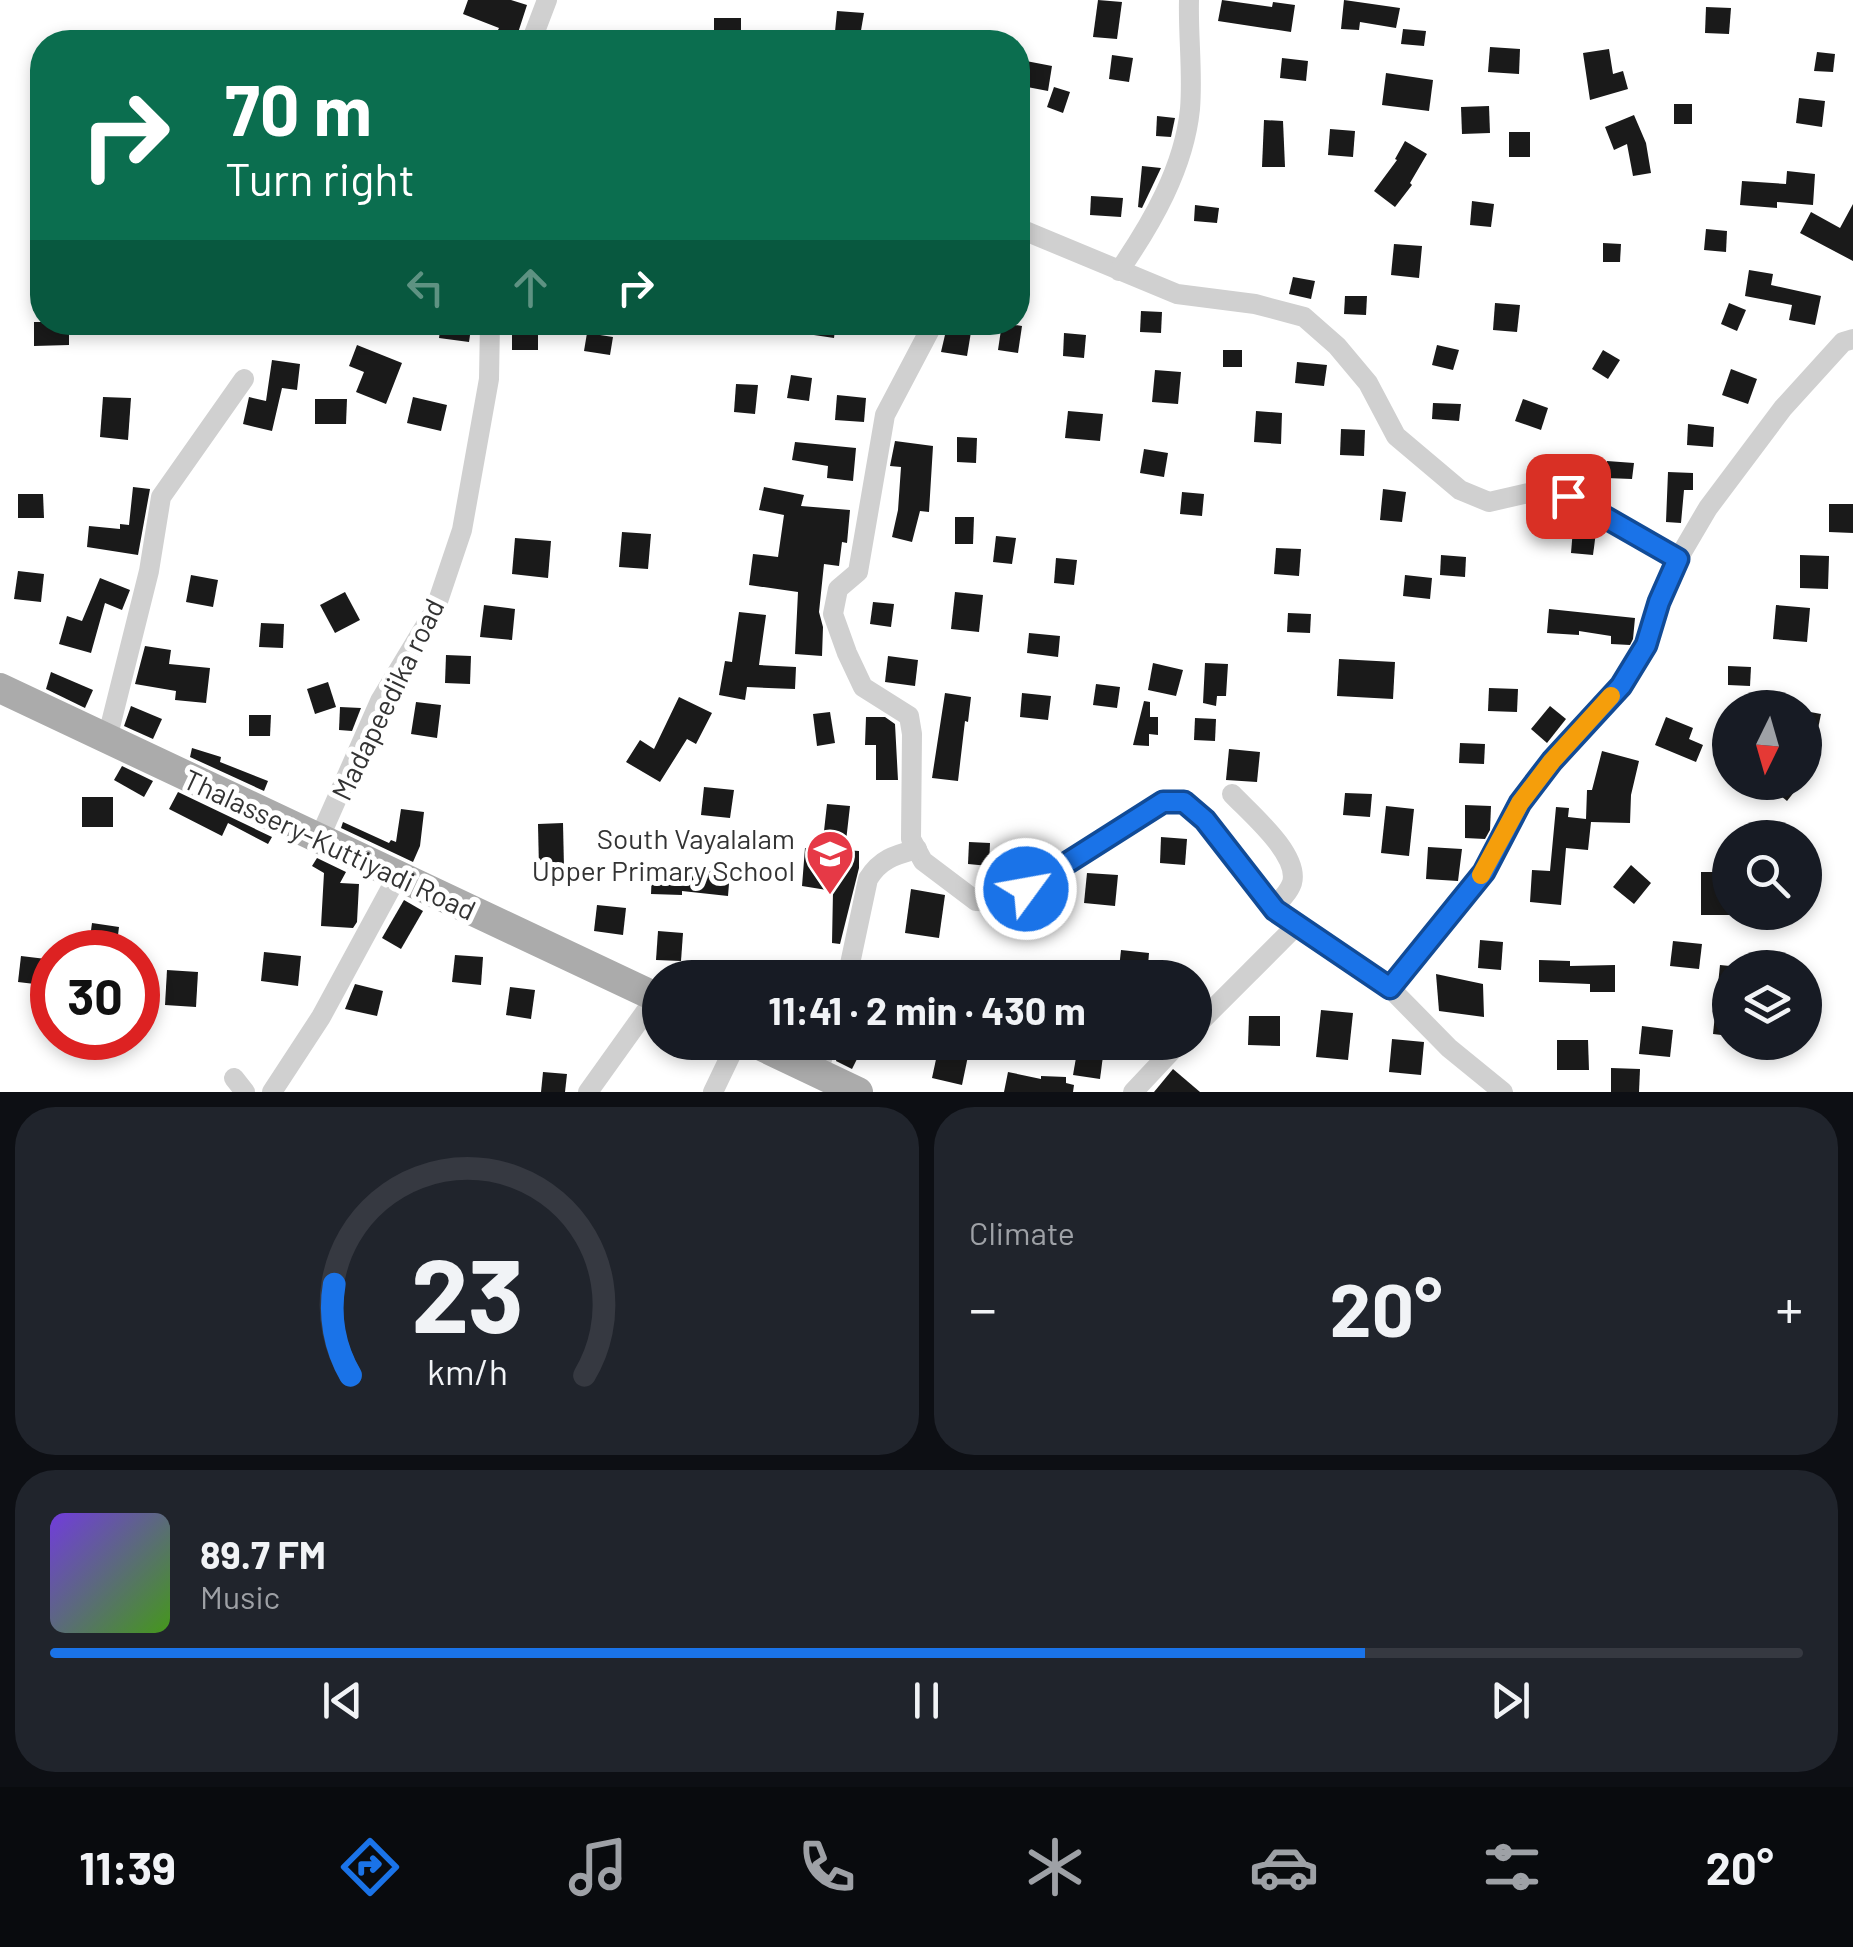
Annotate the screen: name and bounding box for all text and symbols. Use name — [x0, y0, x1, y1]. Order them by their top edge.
text: 70 m — [225, 66, 372, 150]
icon: right — [60, 70, 190, 200]
text: Turn right — [225, 151, 415, 205]
icon: left — [398, 260, 453, 315]
icon: ahead — [503, 260, 558, 315]
icon: right — [608, 260, 663, 315]
pin — [1526, 454, 1611, 539]
icon: arrive — [1541, 469, 1596, 524]
street label: Madapeedika road — [323, 593, 451, 805]
north arrow — [1712, 690, 1822, 800]
map controls — [1712, 690, 1822, 1060]
street label: Thalassery-Kuttiyadi Road — [179, 761, 481, 927]
button: search — [1712, 820, 1822, 930]
place label: South Vayalalam Upper Primary School — [532, 821, 795, 887]
school or university icon: South Vayalalam Upper Primary School — [804, 828, 856, 896]
position arrow — [974, 837, 1078, 941]
speed limit sign: 30 — [30, 930, 160, 1060]
button: layers — [1712, 950, 1822, 1060]
text: 11:41 · 2 min · 430 m — [768, 987, 1086, 1033]
text: Climate — [969, 1213, 1075, 1251]
text: 23 — [411, 1229, 523, 1354]
text: 20° — [1330, 1262, 1442, 1352]
text: − — [969, 1274, 997, 1340]
text: + — [1775, 1274, 1803, 1340]
text: km/h — [427, 1349, 507, 1392]
text: 89.7 FM — [200, 1531, 326, 1577]
text: Music — [200, 1577, 280, 1615]
icon: previous — [315, 1673, 370, 1728]
icon: pause — [899, 1673, 954, 1728]
icon: next — [1483, 1673, 1538, 1728]
icon: directions — [335, 1832, 405, 1902]
icon: music — [563, 1832, 633, 1902]
icon: phone — [792, 1832, 862, 1902]
icon: climate — [1020, 1832, 1090, 1902]
icon: car — [1249, 1832, 1319, 1902]
icon: filters — [1477, 1832, 1547, 1902]
text: 11:39 — [79, 1840, 176, 1894]
text: 20° — [1706, 1840, 1774, 1894]

